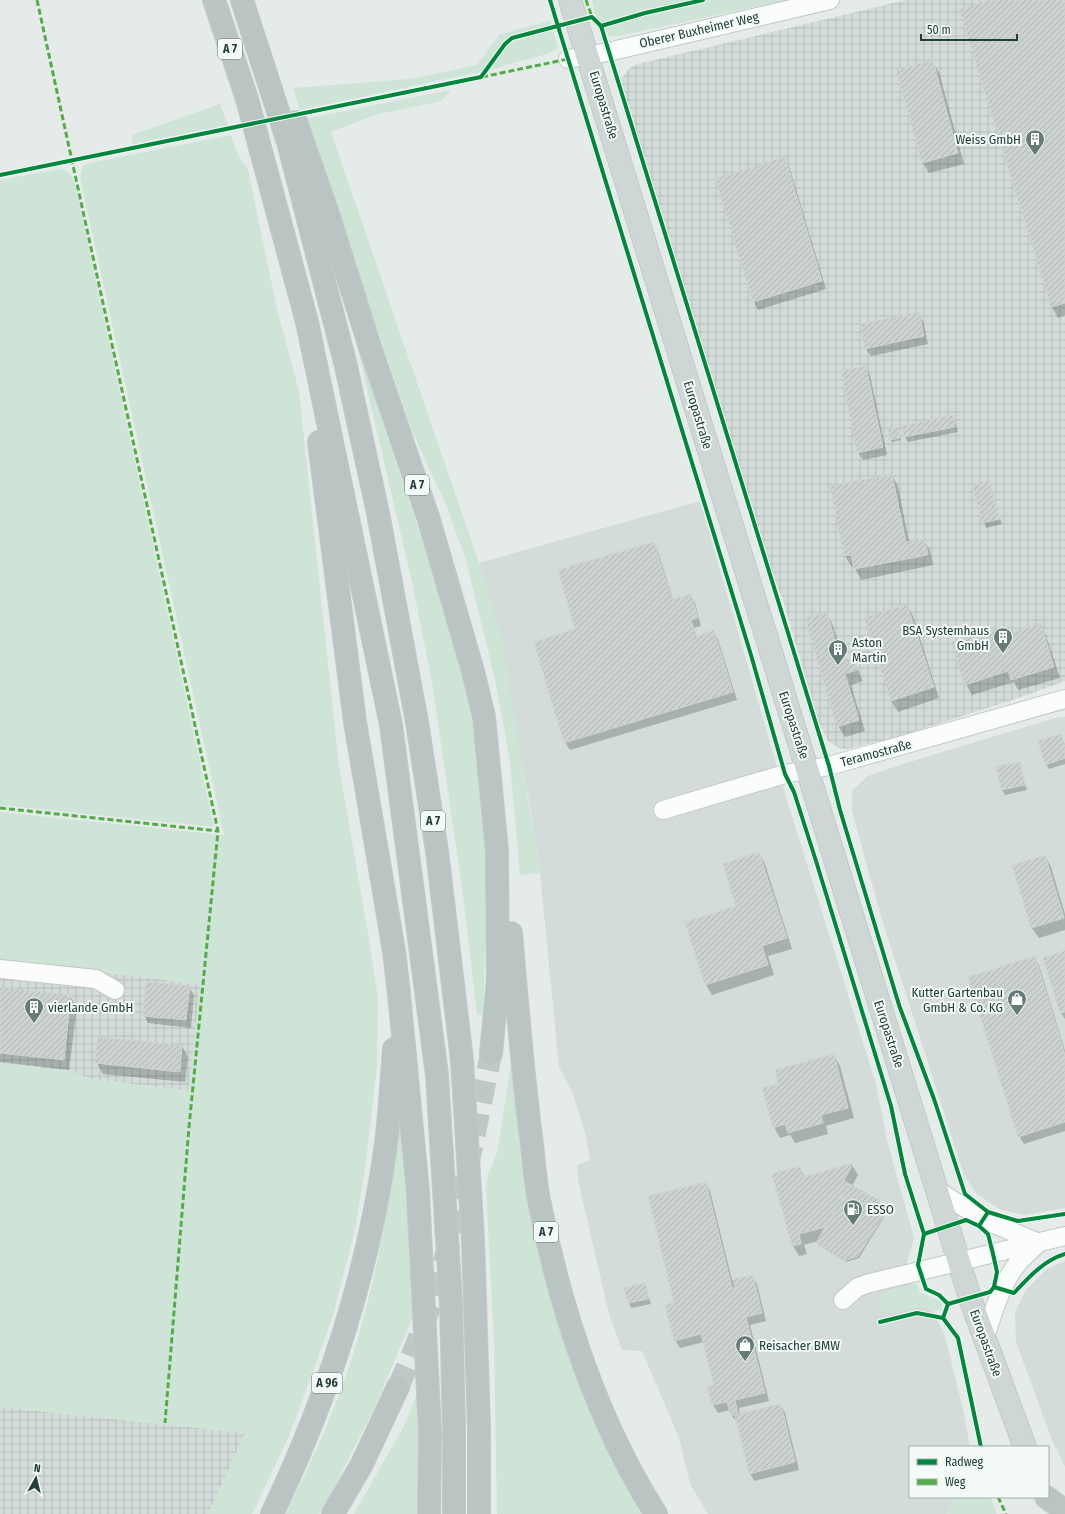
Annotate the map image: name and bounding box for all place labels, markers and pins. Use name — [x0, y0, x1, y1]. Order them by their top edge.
building icon: Weiss GmbH — [1024, 128, 1046, 156]
place label: Weiss GmbH — [955, 132, 1021, 147]
place label: BSA Systemhaus GmbH — [902, 623, 989, 653]
building icon: BSA Systemhaus GmbH — [992, 626, 1014, 654]
place label: Aston Martin — [852, 635, 887, 665]
building icon: Aston Martin — [827, 638, 849, 666]
place label: Kutter Gartenbau GmbH & Co. KG — [911, 985, 1003, 1015]
shop icon: Kutter Gartenbau GmbH & Co. KG — [1006, 988, 1028, 1016]
building icon: vierlande GmbH — [23, 996, 45, 1024]
place label: vierlande GmbH — [48, 1000, 133, 1015]
fuel station icon: ESSO — [842, 1198, 864, 1226]
place label: ESSO — [867, 1202, 894, 1217]
shop icon: Reisacher BMW — [734, 1334, 756, 1362]
place label: Reisacher BMW — [759, 1338, 840, 1353]

